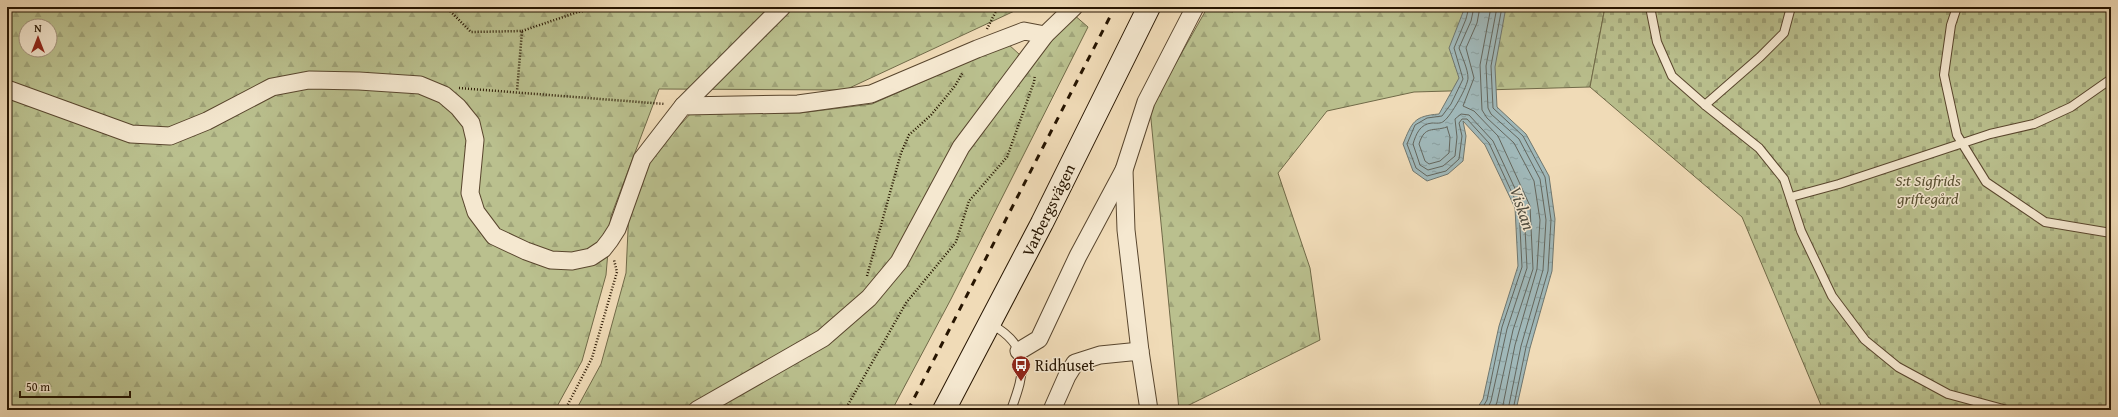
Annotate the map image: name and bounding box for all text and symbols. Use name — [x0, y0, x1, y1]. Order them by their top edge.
north arrow — [18, 18, 58, 58]
text: N — [34, 20, 42, 36]
street label: Varbergsvägen — [1015, 160, 1081, 260]
park label: S:t Sigfrids griftegård — [1895, 168, 1961, 210]
water label: Viskan — [1504, 183, 1542, 234]
place label: Ridhuset — [1035, 353, 1095, 377]
bus stop icon: Ridhuset — [1010, 354, 1032, 382]
scale bar — [20, 373, 130, 399]
text: 50 m — [26, 378, 50, 395]

